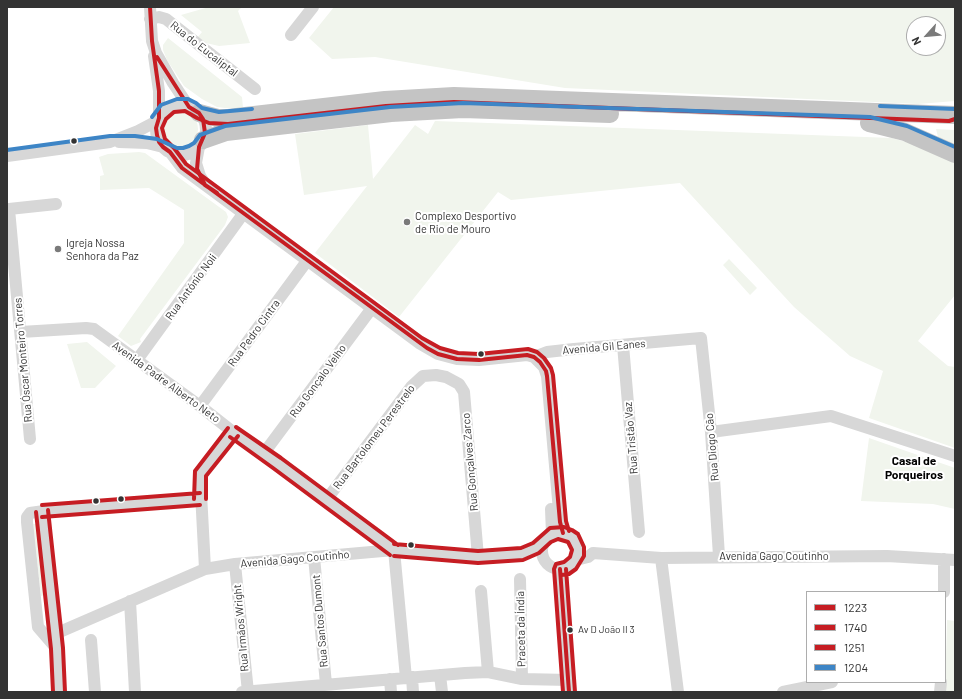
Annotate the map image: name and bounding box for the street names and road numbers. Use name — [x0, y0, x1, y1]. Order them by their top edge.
street label: Rua do Eucaliptal — [168, 19, 240, 79]
street label: Rua António Noli — [163, 251, 219, 323]
street label: Rua Óscar Monteiro Torres — [11, 297, 35, 423]
street label: Rua Pedro Cintra — [225, 297, 283, 369]
street label: Avenida Gil Eanes — [562, 337, 646, 357]
street label: Avenida Padre Alberto Neto — [109, 338, 223, 426]
street label: Rua Gonçalo Velho — [287, 342, 349, 420]
street label: Rua Bartolomeu Perestrelo — [330, 382, 418, 492]
street label: Rua Tristão Vaz — [621, 401, 641, 475]
street label: Rua Gonçalves Zarco — [459, 412, 481, 512]
street label: Rua Diogo Cão — [702, 412, 722, 482]
street label: Avenida Gago Coutinho — [240, 548, 350, 570]
street label: Avenida Gago Coutinho — [719, 549, 829, 563]
street label: Rua Santos Dumont — [309, 574, 331, 668]
street label: Rua Irmãos Wright — [231, 584, 251, 672]
street label: Praceta da Índia — [514, 591, 528, 667]

